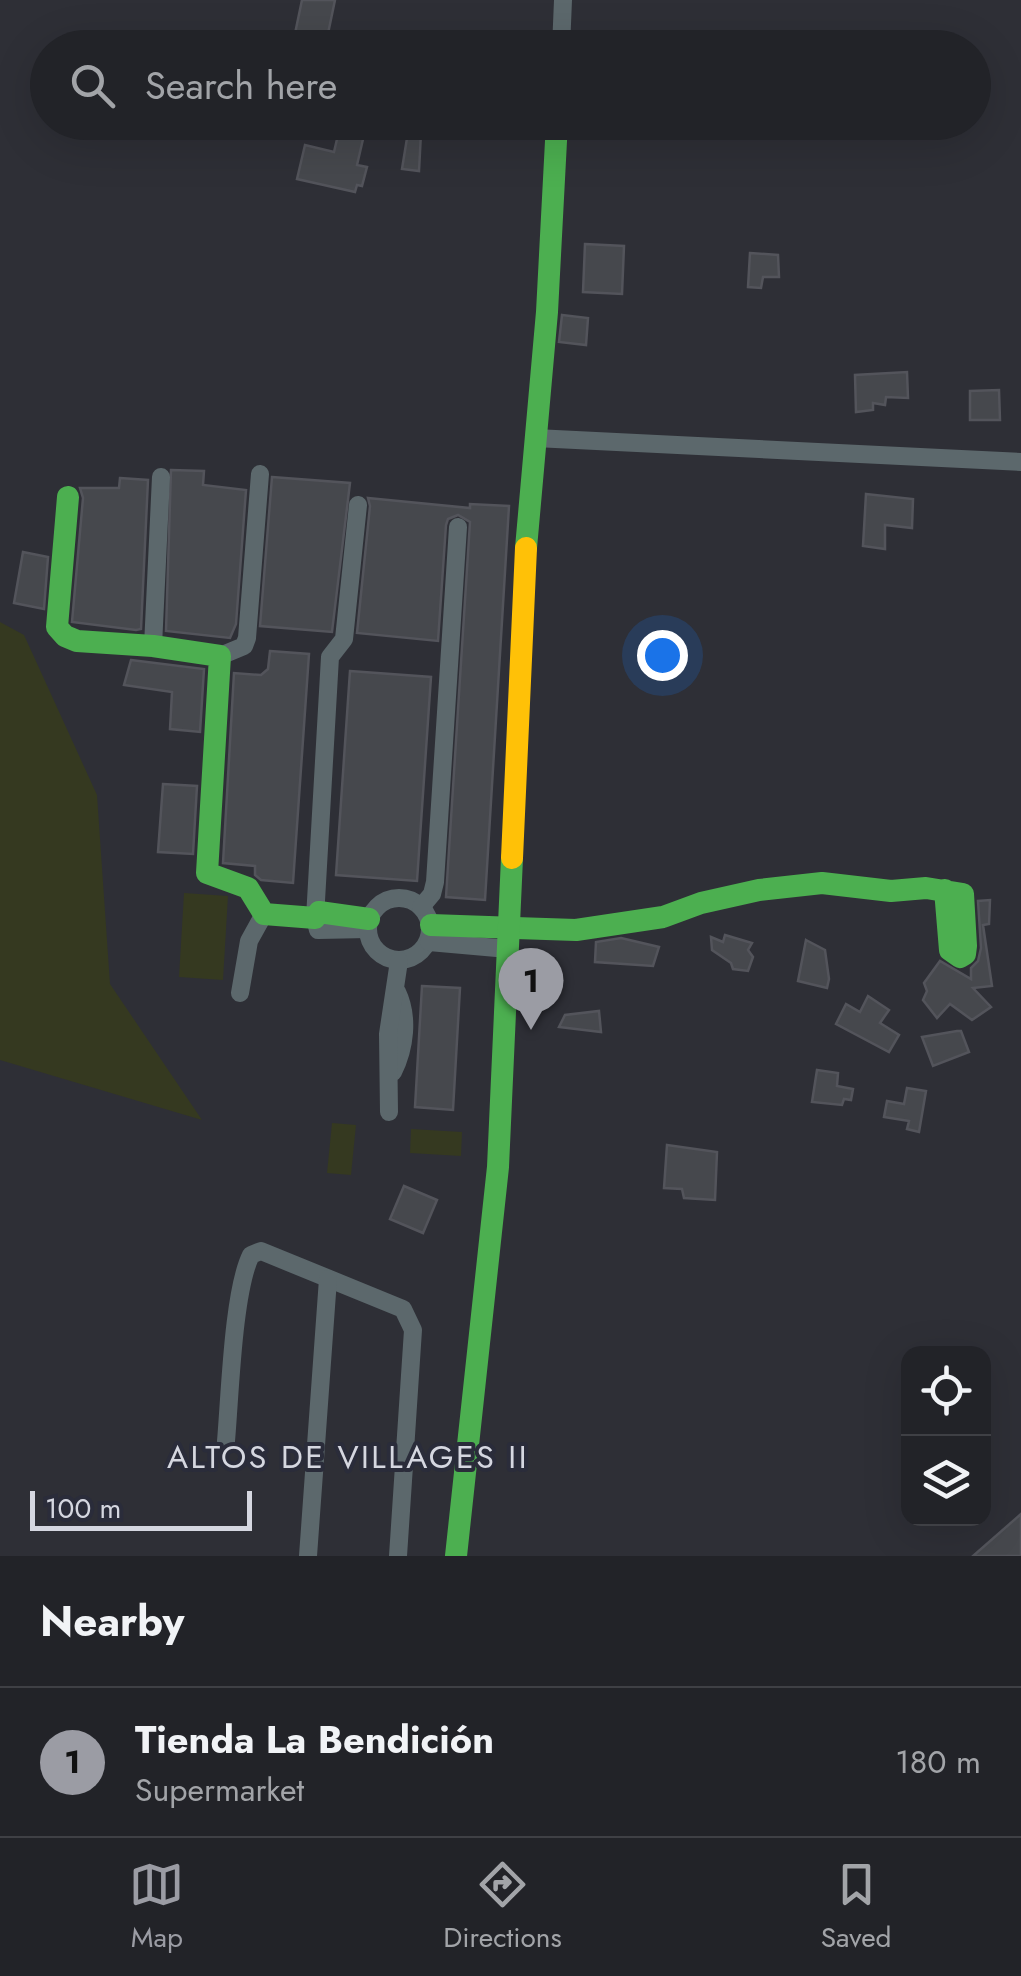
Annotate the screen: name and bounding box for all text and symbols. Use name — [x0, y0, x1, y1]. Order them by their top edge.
search box — [30, 30, 991, 140]
icon: search — [65, 58, 120, 113]
text: Search here — [145, 58, 337, 113]
your location — [637, 630, 688, 681]
pin: 1 — [498, 948, 564, 1030]
map controls — [901, 1346, 991, 1526]
button: locate — [901, 1346, 991, 1436]
district label: ALTOS DE VILLAGES II — [167, 1434, 529, 1480]
button: layers — [901, 1436, 991, 1526]
scale bar — [30, 1486, 252, 1530]
text: 100 m — [45, 1488, 121, 1529]
text: Nearby — [40, 1591, 184, 1652]
text: Tienda La Bendición — [135, 1712, 494, 1767]
text: 1 — [64, 1739, 81, 1785]
text: 180 m — [895, 1739, 981, 1785]
text: Supermarket — [135, 1767, 304, 1813]
tab: Map — [129, 1857, 184, 1958]
tab: Directions — [443, 1857, 562, 1958]
tab: Saved — [821, 1857, 892, 1958]

